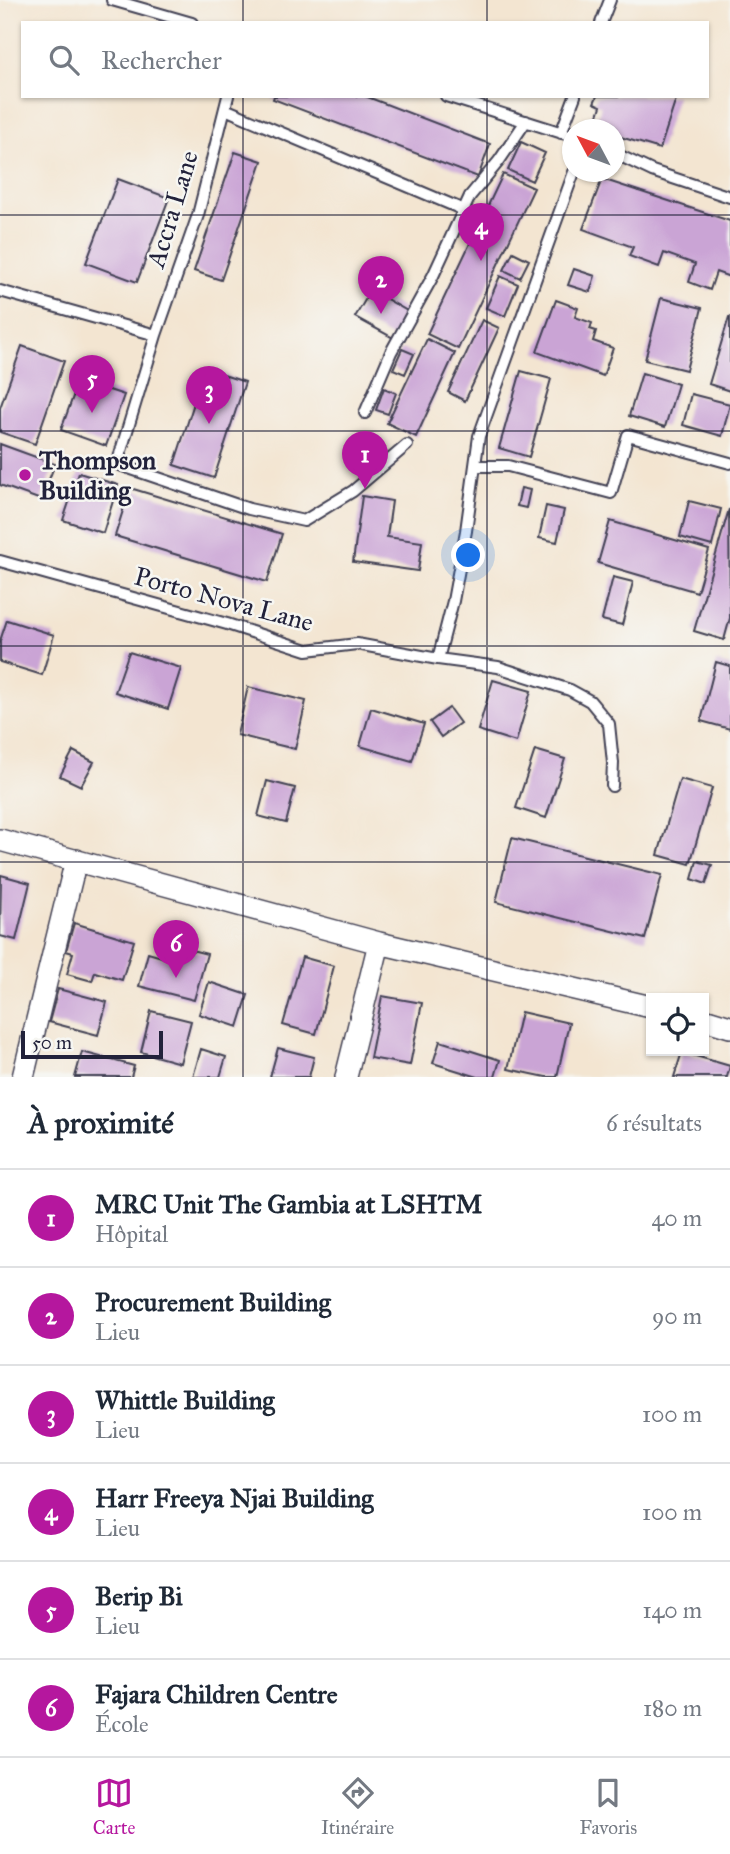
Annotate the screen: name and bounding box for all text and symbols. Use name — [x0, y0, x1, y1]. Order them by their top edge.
search box — [21, 21, 709, 98]
icon: search — [45, 41, 83, 79]
text: Rechercher — [101, 44, 222, 76]
north arrow — [562, 119, 625, 182]
street label: Accra Lane — [139, 146, 205, 272]
pin: 4 — [458, 203, 504, 261]
pin: 2 — [358, 256, 404, 314]
pin: 5 — [69, 355, 115, 413]
pin: 3 — [186, 366, 232, 424]
pin: 1 — [342, 431, 388, 489]
place label: Thompson Building — [38, 444, 156, 507]
marker: Thompson Building — [17, 467, 33, 483]
your location — [451, 538, 485, 572]
street label: Porto Nova Lane — [131, 560, 317, 638]
pin: 6 — [153, 920, 199, 978]
map controls — [646, 993, 709, 1056]
button: locate — [646, 993, 709, 1056]
scale bar — [21, 1028, 163, 1060]
text: 50 m — [32, 1031, 72, 1054]
text: À proximité — [28, 1105, 174, 1141]
text: 6 résultats — [606, 1109, 702, 1137]
text: MRC Unit The Gambia at LSHTM — [95, 1188, 482, 1220]
text: 1 — [46, 1204, 56, 1232]
text: 40 m — [652, 1204, 702, 1232]
text: Hôpital — [95, 1220, 168, 1248]
text: Procurement Building — [95, 1286, 331, 1318]
text: 2 — [45, 1302, 57, 1330]
text: 90 m — [652, 1302, 702, 1330]
text: Lieu — [95, 1318, 140, 1346]
text: Whittle Building — [95, 1384, 275, 1416]
text: 3 — [46, 1400, 56, 1428]
text: 100 m — [642, 1400, 702, 1428]
text: Lieu — [95, 1416, 140, 1444]
text: Harr Freeya Njai Building — [95, 1482, 373, 1514]
text: 4 — [45, 1498, 57, 1526]
text: 100 m — [642, 1498, 702, 1526]
text: Lieu — [95, 1514, 140, 1542]
text: Berip Bi — [95, 1580, 183, 1612]
text: 5 — [46, 1596, 56, 1624]
text: 140 m — [642, 1596, 702, 1624]
text: Lieu — [95, 1612, 140, 1640]
text: Fajara Children Centre — [95, 1678, 338, 1710]
text: 6 — [45, 1694, 57, 1722]
text: 180 m — [643, 1694, 702, 1722]
text: École — [95, 1710, 149, 1738]
tab: Carte — [93, 1774, 135, 1839]
tab: Itinéraire — [321, 1774, 394, 1839]
tab: Favoris — [580, 1774, 637, 1839]

